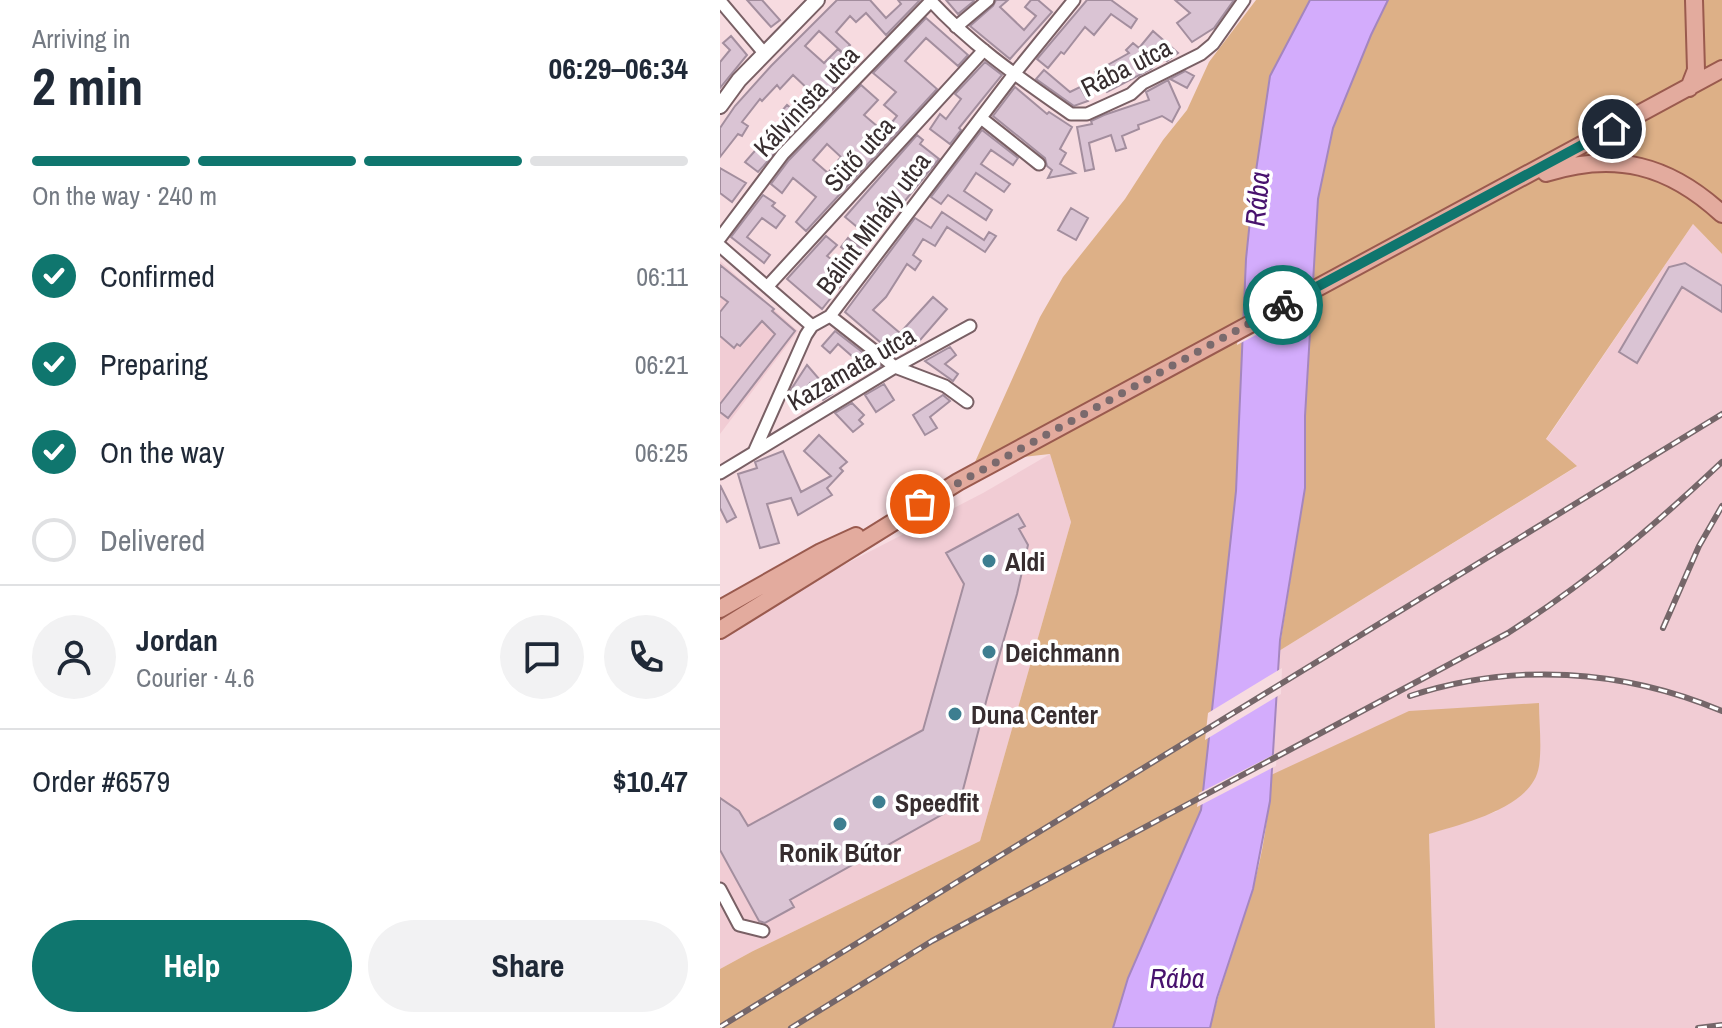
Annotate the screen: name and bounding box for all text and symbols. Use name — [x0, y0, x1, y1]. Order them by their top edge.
text: Arriving in — [32, 21, 130, 56]
street label: Rába utca — [1075, 29, 1177, 105]
street label: Kálvinista utca — [746, 38, 867, 164]
text: 06:29–06:34 — [549, 48, 688, 88]
text: 2 min — [32, 51, 143, 121]
pin — [1578, 95, 1646, 163]
icon: home — [1590, 107, 1634, 151]
street label: Sütő utca — [816, 109, 902, 199]
street label: Bálint Mihály utca — [808, 145, 938, 301]
water label: Rába — [1236, 170, 1278, 228]
text: On the way · 240 m — [32, 178, 217, 213]
icon: check — [32, 254, 76, 298]
text: Confirmed — [100, 256, 215, 296]
text: 06:11 — [636, 259, 688, 294]
courier — [1243, 265, 1323, 345]
icon: bike — [1261, 283, 1305, 327]
street label: Kazamata utca — [781, 317, 921, 419]
icon: check — [32, 342, 76, 386]
text: Preparing — [100, 344, 208, 384]
text: 06:21 — [635, 347, 688, 382]
icon: check — [32, 430, 76, 474]
text: On the way — [100, 432, 224, 472]
text: 06:25 — [635, 435, 688, 470]
pin — [886, 470, 954, 538]
icon: bag — [898, 482, 942, 526]
text: Delivered — [100, 520, 205, 560]
place label: Aldi — [1005, 544, 1045, 579]
marker: Aldi — [980, 552, 998, 570]
button: person — [32, 615, 116, 699]
button: chat — [500, 615, 584, 699]
button: phone — [604, 615, 688, 699]
text: Jordan — [136, 620, 218, 660]
place label: Deichmann — [1005, 635, 1120, 670]
marker: Deichmann — [980, 643, 998, 661]
text: Courier · 4.6 — [136, 660, 255, 695]
place label: Duna Center — [971, 697, 1098, 732]
marker: Duna Center — [946, 705, 964, 723]
text: Order #6579 — [32, 761, 170, 801]
text: $10.47 — [613, 761, 688, 801]
place label: Speedfit — [895, 785, 979, 820]
marker: Speedfit — [870, 793, 888, 811]
marker: Ronik Bútor — [831, 815, 849, 833]
place label: Ronik Bútor — [779, 835, 902, 870]
button: Help — [32, 920, 352, 1012]
button: Share — [368, 920, 688, 1012]
water label: Rába — [1150, 959, 1204, 997]

